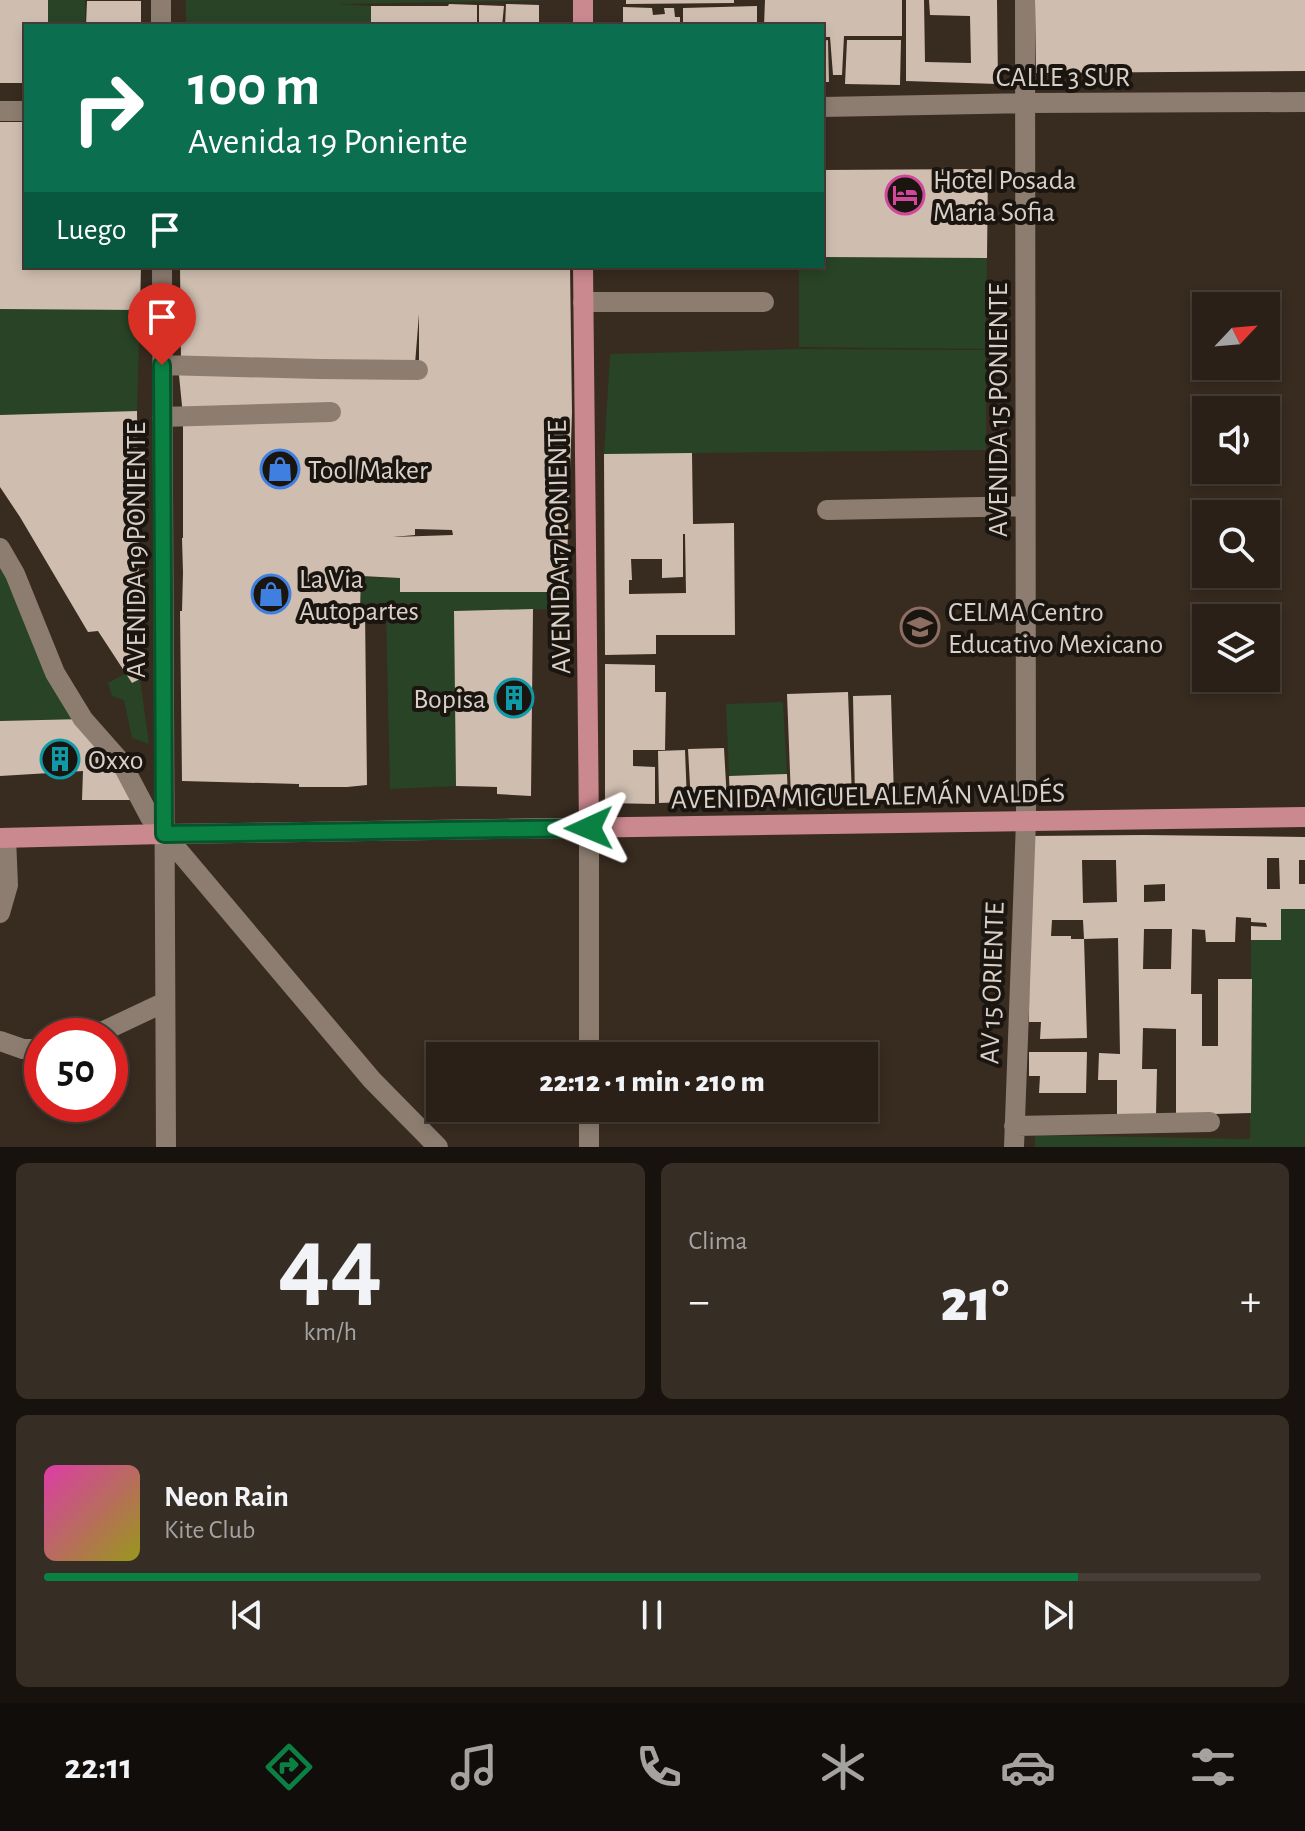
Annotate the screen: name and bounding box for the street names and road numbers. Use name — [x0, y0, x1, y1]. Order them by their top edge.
street label: CALLE 3 SUR — [996, 64, 1130, 92]
street label: AVENIDA 15 PONIENTE — [985, 283, 1013, 537]
street label: AVENIDA 17 PONIENTE — [544, 420, 576, 674]
street label: AVENIDA 19 PONIENTE — [123, 422, 151, 678]
street label: AVENIDA MIGUEL ALEMÁN VALDÉS — [671, 777, 1065, 814]
street label: AV 15 ORIENTE — [976, 902, 1010, 1065]

